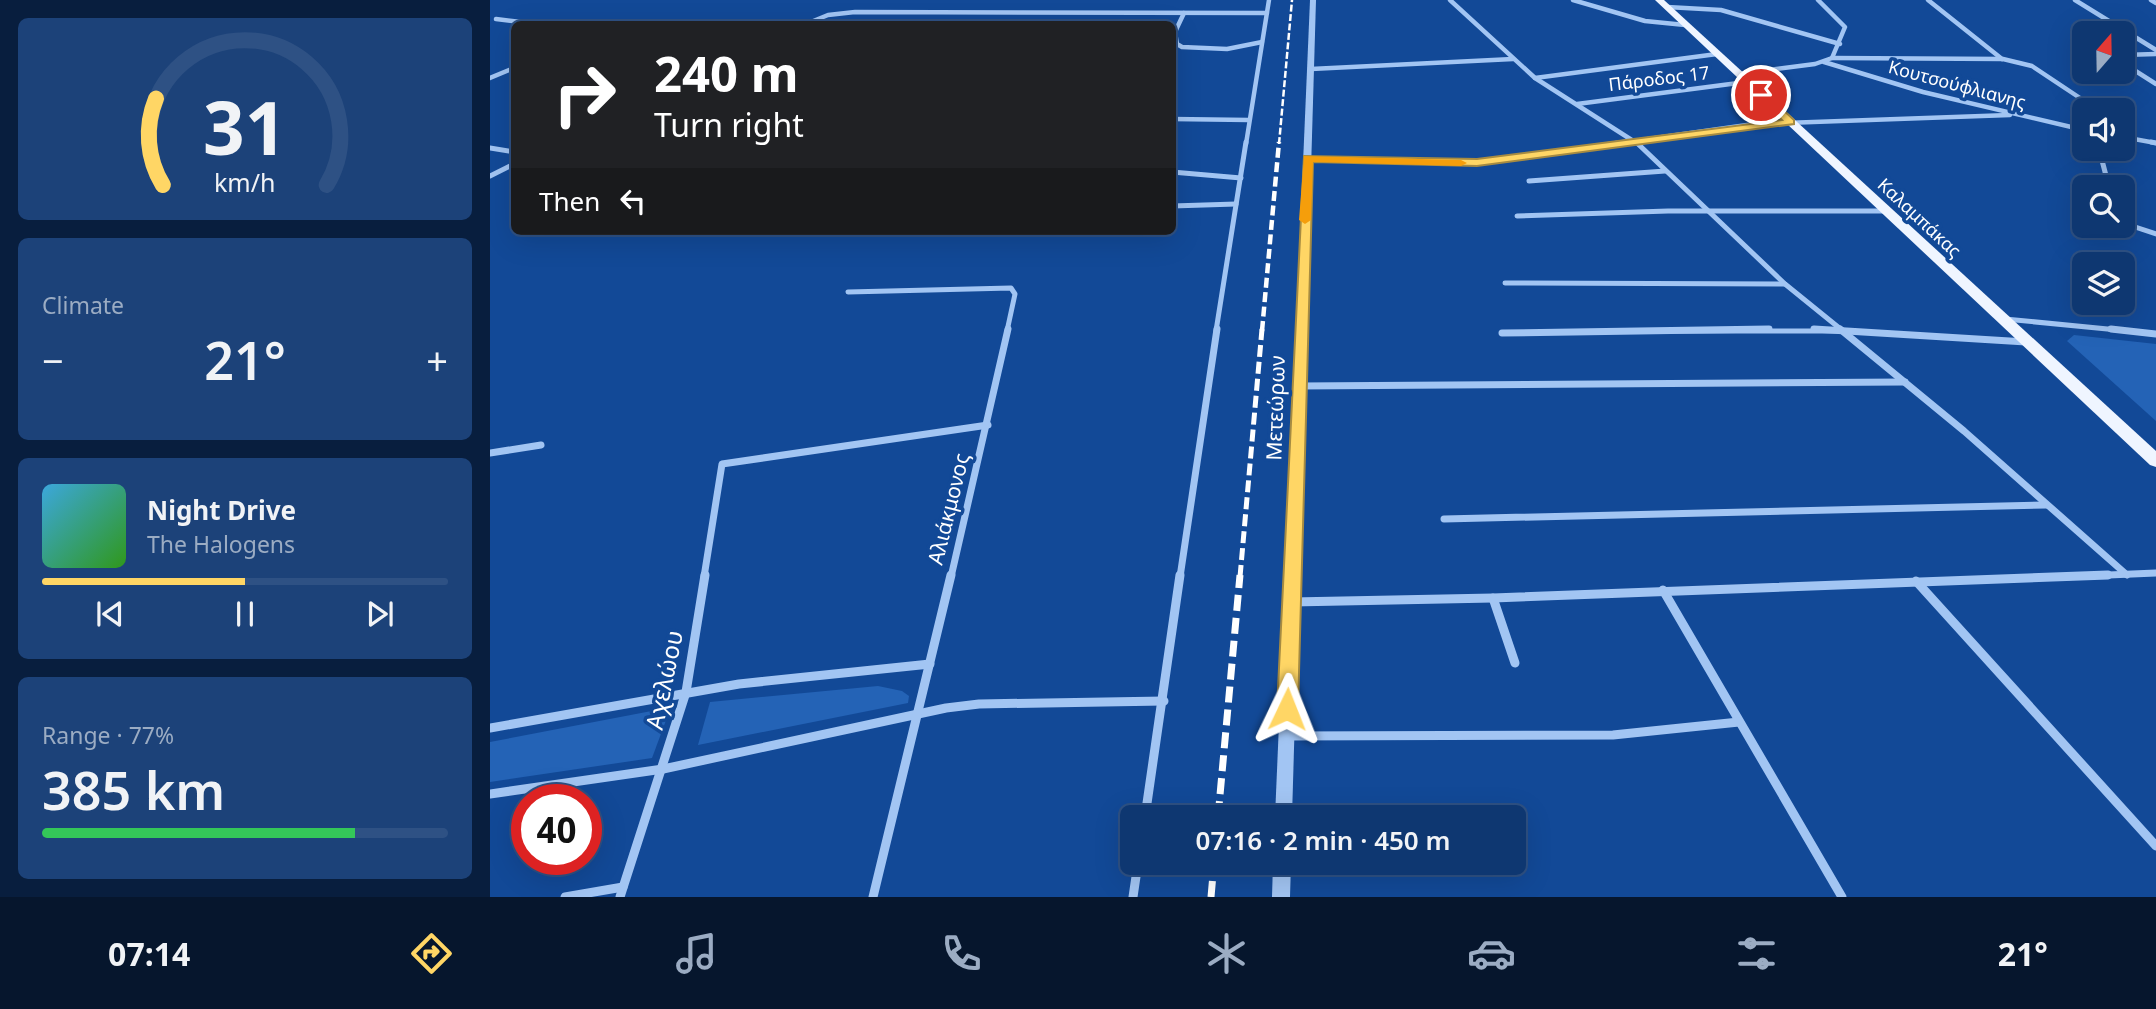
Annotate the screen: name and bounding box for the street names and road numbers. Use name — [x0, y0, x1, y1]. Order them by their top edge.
street label: Κουτσούφλιανης — [1886, 54, 2029, 114]
street label: Πάροδος 17 — [1607, 60, 1711, 96]
street label: Καλαμπάκας — [1873, 172, 1967, 262]
street label: Μετεώρων — [1259, 355, 1291, 461]
street label: Αλιάκμονος — [921, 450, 975, 567]
street label: Αχελώου — [637, 627, 690, 732]

